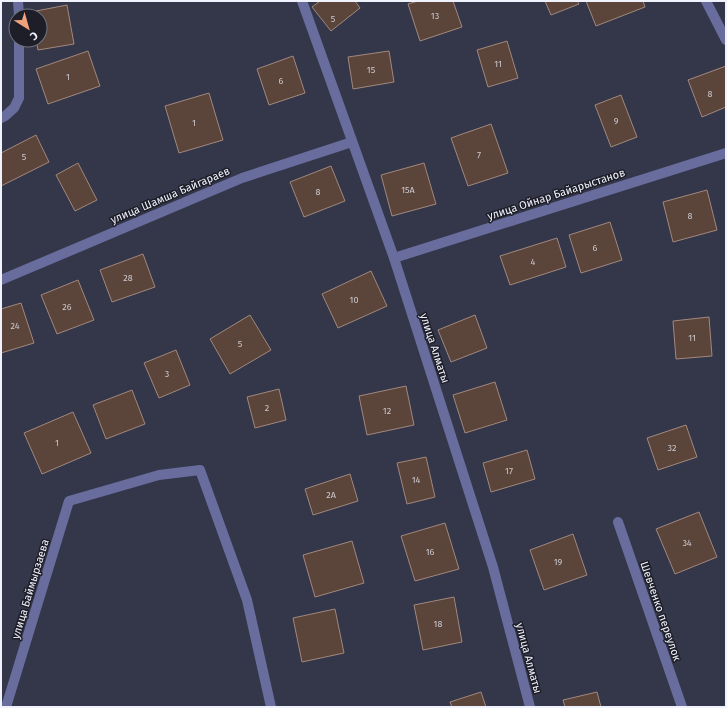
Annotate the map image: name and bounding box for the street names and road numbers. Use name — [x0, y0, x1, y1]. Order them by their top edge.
street label: улица Шамша Байгараев — [108, 164, 232, 227]
street label: улица Ойнар Байарыстанов — [486, 166, 627, 223]
street label: улица Алматы — [417, 312, 452, 385]
street label: улица Баймырзаева — [9, 538, 52, 641]
street label: Шевченко переулок — [637, 560, 684, 663]
street label: улица Алматы — [513, 621, 544, 695]

